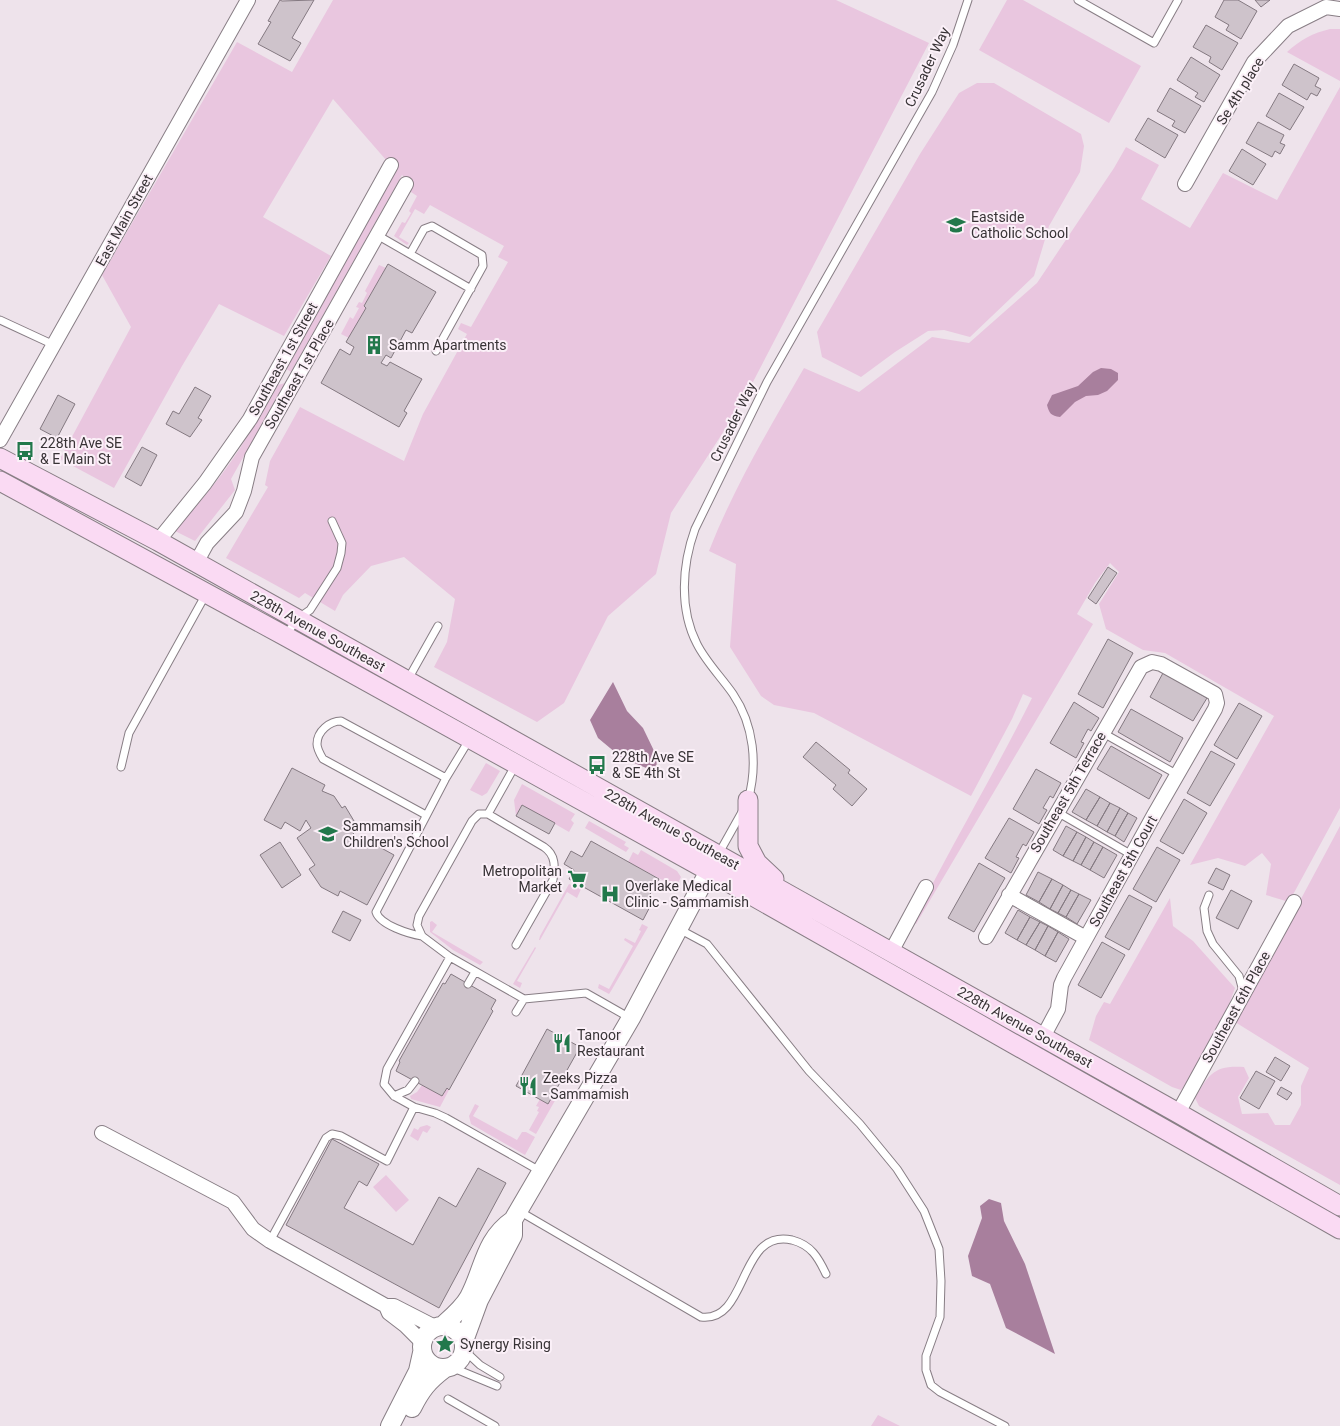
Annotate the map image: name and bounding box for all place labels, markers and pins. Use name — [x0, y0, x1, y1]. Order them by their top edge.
place label: Eastside Catholic School — [971, 209, 1068, 241]
school or university icon: Eastside Catholic School — [945, 214, 967, 236]
building icon: Samm Apartments — [363, 334, 385, 356]
place label: Samm Apartments — [389, 337, 506, 353]
place label: 228th Ave SE & E Main St — [40, 435, 122, 467]
bus stop icon: 228th Ave SE & E Main St — [14, 440, 36, 462]
place label: 228th Ave SE & SE 4th St — [612, 749, 694, 781]
bus stop icon: 228th Ave SE & SE 4th St — [586, 754, 608, 776]
place label: Sammamsih Children's School — [343, 818, 449, 850]
school or university icon: Sammamsih Children's School — [317, 823, 339, 845]
place label: Metropolitan Market — [483, 863, 562, 895]
supermarket icon: Metropolitan Market — [566, 868, 588, 890]
place label: Overlake Medical Clinic - Sammamish — [625, 878, 749, 910]
hospital icon: Overlake Medical Clinic - Sammamish — [599, 883, 621, 905]
place label: Tanoor Restaurant — [577, 1027, 645, 1059]
restaurant icon: Tanoor Restaurant — [551, 1032, 573, 1054]
place label: Zeeks Pizza - Sammamish — [543, 1070, 629, 1102]
restaurant icon: Zeeks Pizza - Sammamish — [517, 1075, 539, 1097]
place icon: Synergy Rising — [434, 1333, 456, 1355]
place label: Synergy Rising — [460, 1336, 551, 1352]

